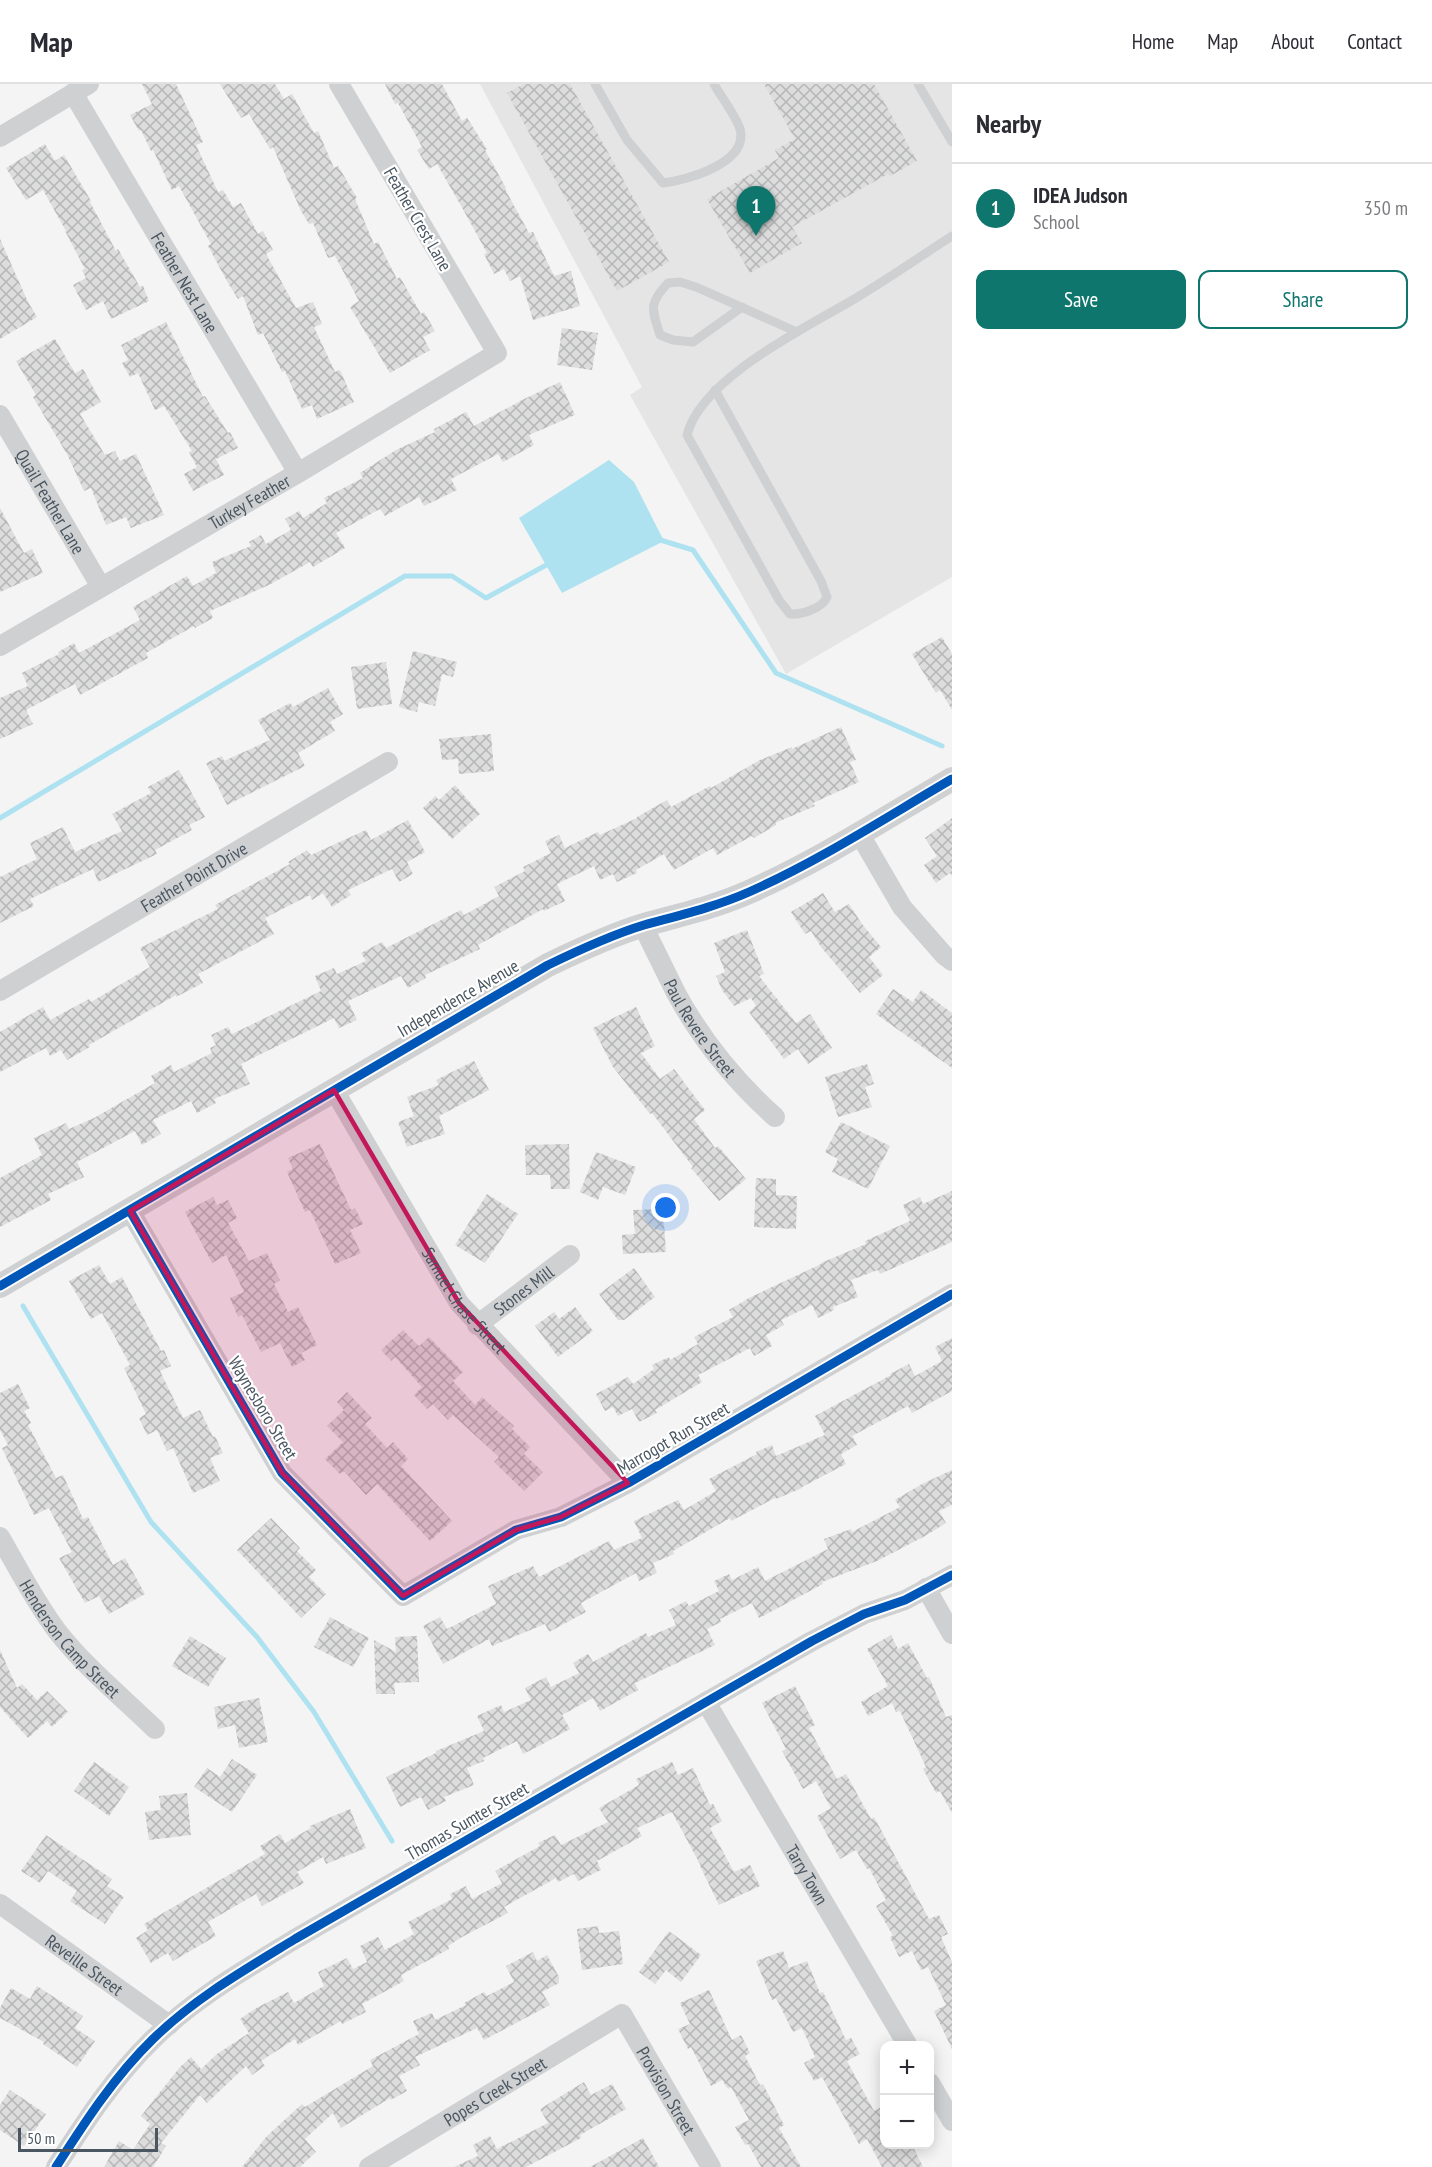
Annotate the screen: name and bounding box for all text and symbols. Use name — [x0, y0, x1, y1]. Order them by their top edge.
text: Map — [30, 23, 73, 60]
text: Home — [1132, 28, 1174, 55]
text: Map — [1207, 28, 1238, 55]
text: About — [1271, 28, 1314, 55]
text: Contact — [1347, 28, 1402, 55]
text: Nearby — [976, 107, 1041, 140]
street label: Feather Crest Lane — [379, 163, 457, 275]
text: IDEA Judson — [1033, 181, 1128, 209]
pin: 1 — [736, 186, 776, 236]
text: 1 — [991, 195, 1000, 221]
text: 350 m — [1364, 195, 1408, 221]
text: School — [1033, 209, 1079, 235]
street label: Feather Nest Lane — [146, 228, 224, 337]
button: Save — [976, 270, 1186, 329]
button: Share — [1198, 270, 1408, 329]
street label: Quail Feather Lane — [11, 445, 90, 558]
street label: Turkey Feather — [204, 469, 294, 534]
street label: Feather Point Drive — [136, 836, 251, 917]
street label: Independence Avenue — [393, 954, 523, 1042]
street label: Paul Revere Street — [659, 975, 742, 1082]
your location — [651, 1193, 680, 1222]
street label: Samuel Chase Street — [417, 1243, 512, 1358]
street label: Stones Mill — [489, 1260, 559, 1320]
street label: Waynesboro Street — [223, 1352, 303, 1464]
street label: Marrogot Run Street — [613, 1397, 733, 1479]
street label: Henderson Camp Street — [15, 1575, 125, 1702]
street label: Thomas Sumter Street — [401, 1777, 533, 1865]
street label: Tarry Town — [781, 1840, 834, 1909]
street label: Reveille Street — [41, 1929, 128, 2000]
map controls — [880, 2041, 934, 2149]
button: + — [880, 2041, 934, 2095]
street label: Provision Street — [632, 2042, 701, 2138]
street label: Popes Creek Street — [439, 2051, 550, 2131]
button: − — [880, 2095, 934, 2149]
scale bar — [18, 2125, 158, 2152]
text: 50 m — [27, 2128, 55, 2148]

